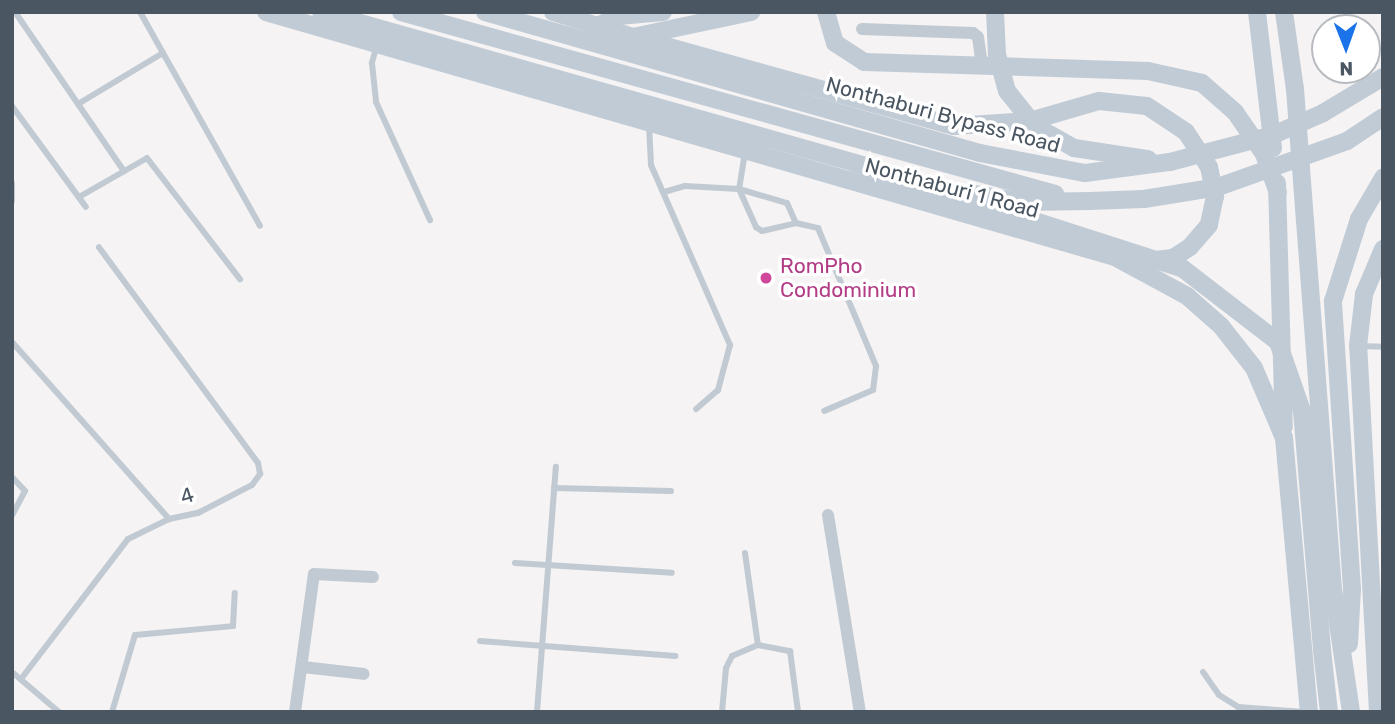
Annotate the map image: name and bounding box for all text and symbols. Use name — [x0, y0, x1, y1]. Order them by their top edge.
north arrow — [1311, 14, 1381, 84]
text: N — [1339, 57, 1353, 80]
street label: Nonthaburi Bypass Road — [823, 72, 1063, 158]
street label: Nonthaburi 1 Road — [862, 153, 1042, 223]
place label: RomPho Condominium — [780, 253, 916, 303]
marker: RomPho Condominium — [758, 270, 774, 286]
street label: 4 — [177, 482, 197, 510]

